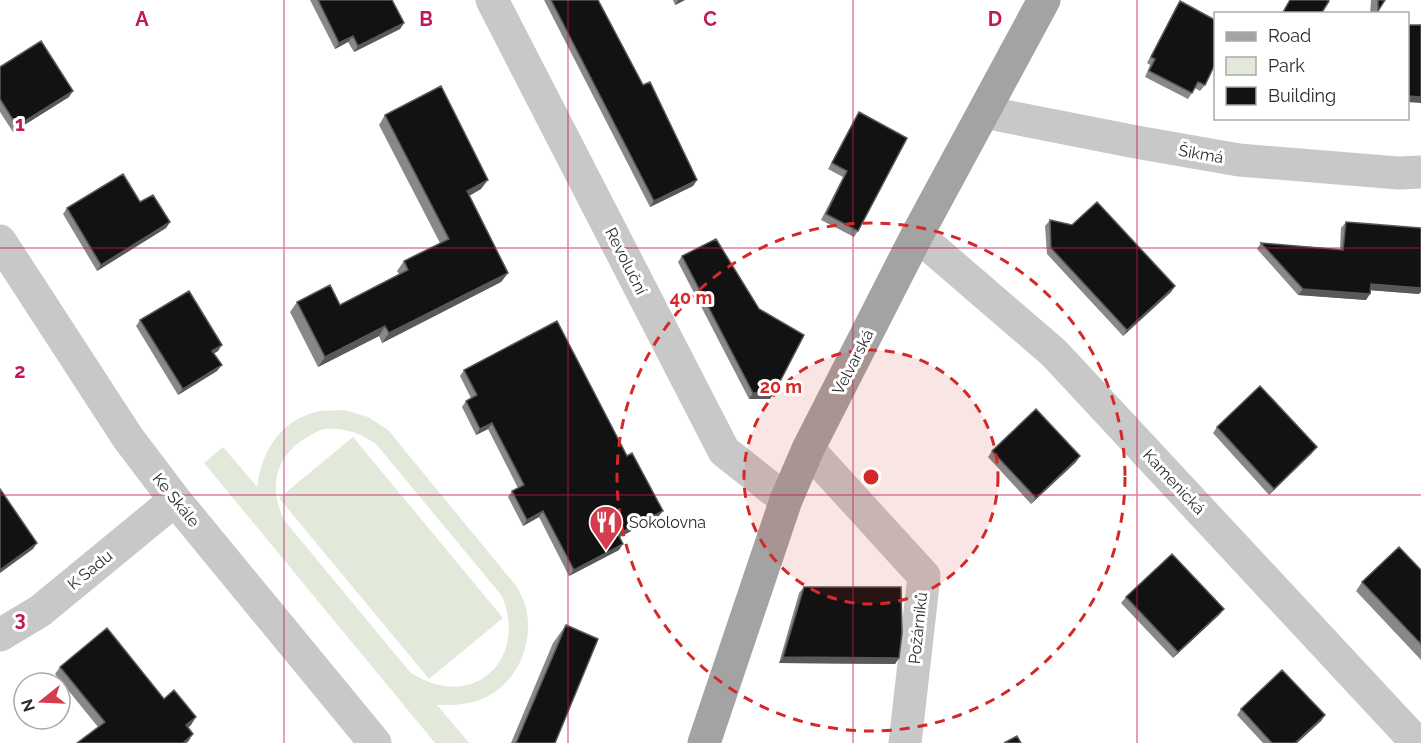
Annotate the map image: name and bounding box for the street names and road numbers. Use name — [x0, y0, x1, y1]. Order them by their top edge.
street label: Šikmá — [1177, 140, 1225, 167]
street label: Revoluční — [601, 224, 651, 298]
street label: Velvarská — [828, 326, 878, 398]
street label: Kamenická — [1139, 446, 1209, 518]
street label: Ke Skále — [149, 469, 203, 531]
street label: K Sadu — [64, 546, 116, 594]
street label: Požárníků — [905, 591, 931, 665]

